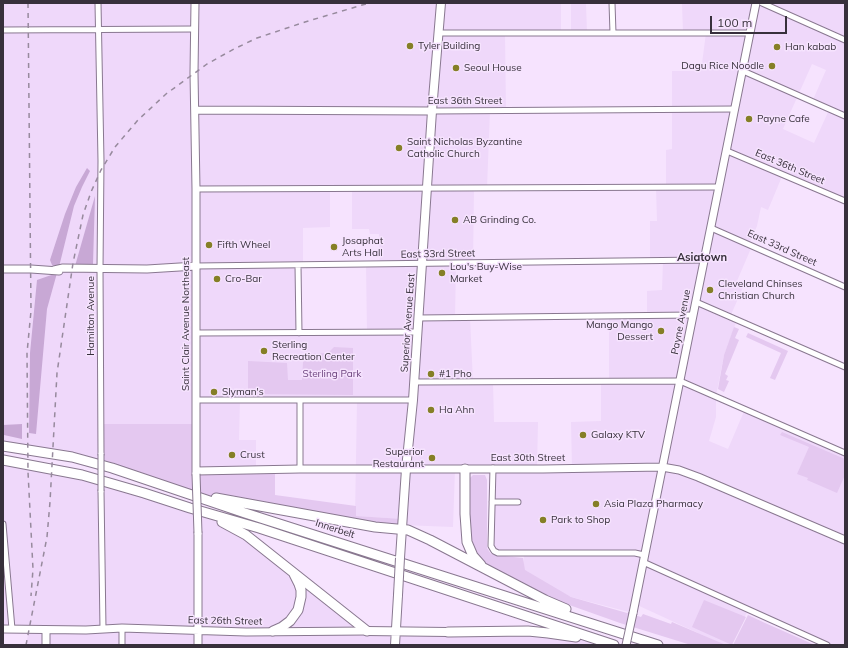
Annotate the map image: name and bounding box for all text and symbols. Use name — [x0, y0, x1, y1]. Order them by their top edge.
scale bar — [712, 8, 789, 34]
text: 100 m — [717, 15, 752, 30]
place label: Tyler Building — [418, 40, 480, 52]
marker: Tyler Building — [405, 41, 415, 51]
place label: Han kabab — [785, 41, 836, 53]
marker: Han kabab — [772, 42, 782, 52]
place label: Dagu Rice Noodle — [681, 60, 764, 72]
marker: Dagu Rice Noodle — [767, 61, 777, 71]
place label: Seoul House — [464, 62, 522, 74]
marker: Seoul House — [451, 63, 461, 73]
street label: East 36th Street — [428, 95, 502, 107]
place label: Payne Cafe — [757, 113, 810, 125]
marker: Payne Cafe — [744, 114, 754, 124]
place label: Saint Nicholas Byzantine Catholic Church — [407, 136, 522, 160]
marker: Saint Nicholas Byzantine Catholic Church — [394, 143, 404, 153]
street label: East 36th Street — [753, 147, 827, 187]
place label: AB Grinding Co. — [463, 214, 536, 226]
marker: AB Grinding Co. — [450, 215, 460, 225]
street label: East 33rd Street — [745, 227, 819, 269]
place label: Josaphat Arts Hall — [342, 235, 383, 258]
place label: Fifth Wheel — [217, 239, 270, 251]
marker: Fifth Wheel — [204, 240, 214, 250]
marker: Josaphat Arts Hall — [329, 242, 339, 252]
street label: East 33rd Street — [401, 247, 475, 261]
district label: Asiatown — [677, 251, 727, 265]
street label: Saint Clair Avenue Northeast — [180, 257, 192, 391]
place label: Lou's Buy-Wise Market — [450, 261, 522, 284]
marker: Lou's Buy-Wise Market — [437, 268, 447, 278]
place label: Cro-Bar — [225, 273, 262, 285]
street label: Superior Avenue East — [399, 273, 417, 373]
marker: Cro-Bar — [212, 274, 222, 284]
street label: Hamilton Avenue — [85, 276, 97, 356]
place label: Cleveland Chinses Christian Church — [718, 278, 802, 302]
marker: Cleveland Chinses Christian Church — [705, 285, 715, 295]
street label: Payne Avenue — [669, 288, 693, 356]
place label: Mango Mango Dessert — [586, 319, 653, 342]
marker: Mango Mango Dessert — [656, 326, 666, 336]
place label: Sterling Recreation Center — [272, 339, 355, 362]
marker: Sterling Recreation Center — [259, 346, 269, 356]
park label: Sterling Park — [302, 368, 362, 380]
place label: #1 Pho — [439, 368, 472, 380]
marker: #1 Pho — [426, 369, 436, 379]
place label: Slyman's — [222, 386, 264, 398]
marker: Slyman's — [209, 387, 219, 397]
place label: Ha Ahn — [439, 404, 474, 416]
marker: Ha Ahn — [426, 405, 436, 415]
place label: Galaxy KTV — [591, 429, 645, 441]
marker: Galaxy KTV — [578, 430, 588, 440]
place label: Superior Restaurant — [373, 446, 424, 470]
place label: Crust — [240, 449, 265, 461]
marker: Crust — [227, 450, 237, 460]
street label: East 30th Street — [491, 452, 565, 464]
marker: Superior Restaurant — [427, 453, 437, 463]
place label: Asia Plaza Pharmacy — [604, 498, 703, 510]
marker: Asia Plaza Pharmacy — [591, 499, 601, 509]
place label: Park to Shop — [551, 514, 610, 526]
marker: Park to Shop — [538, 515, 548, 525]
street label: Innerbelt — [314, 517, 356, 541]
street label: East 26th Street — [188, 614, 262, 628]

